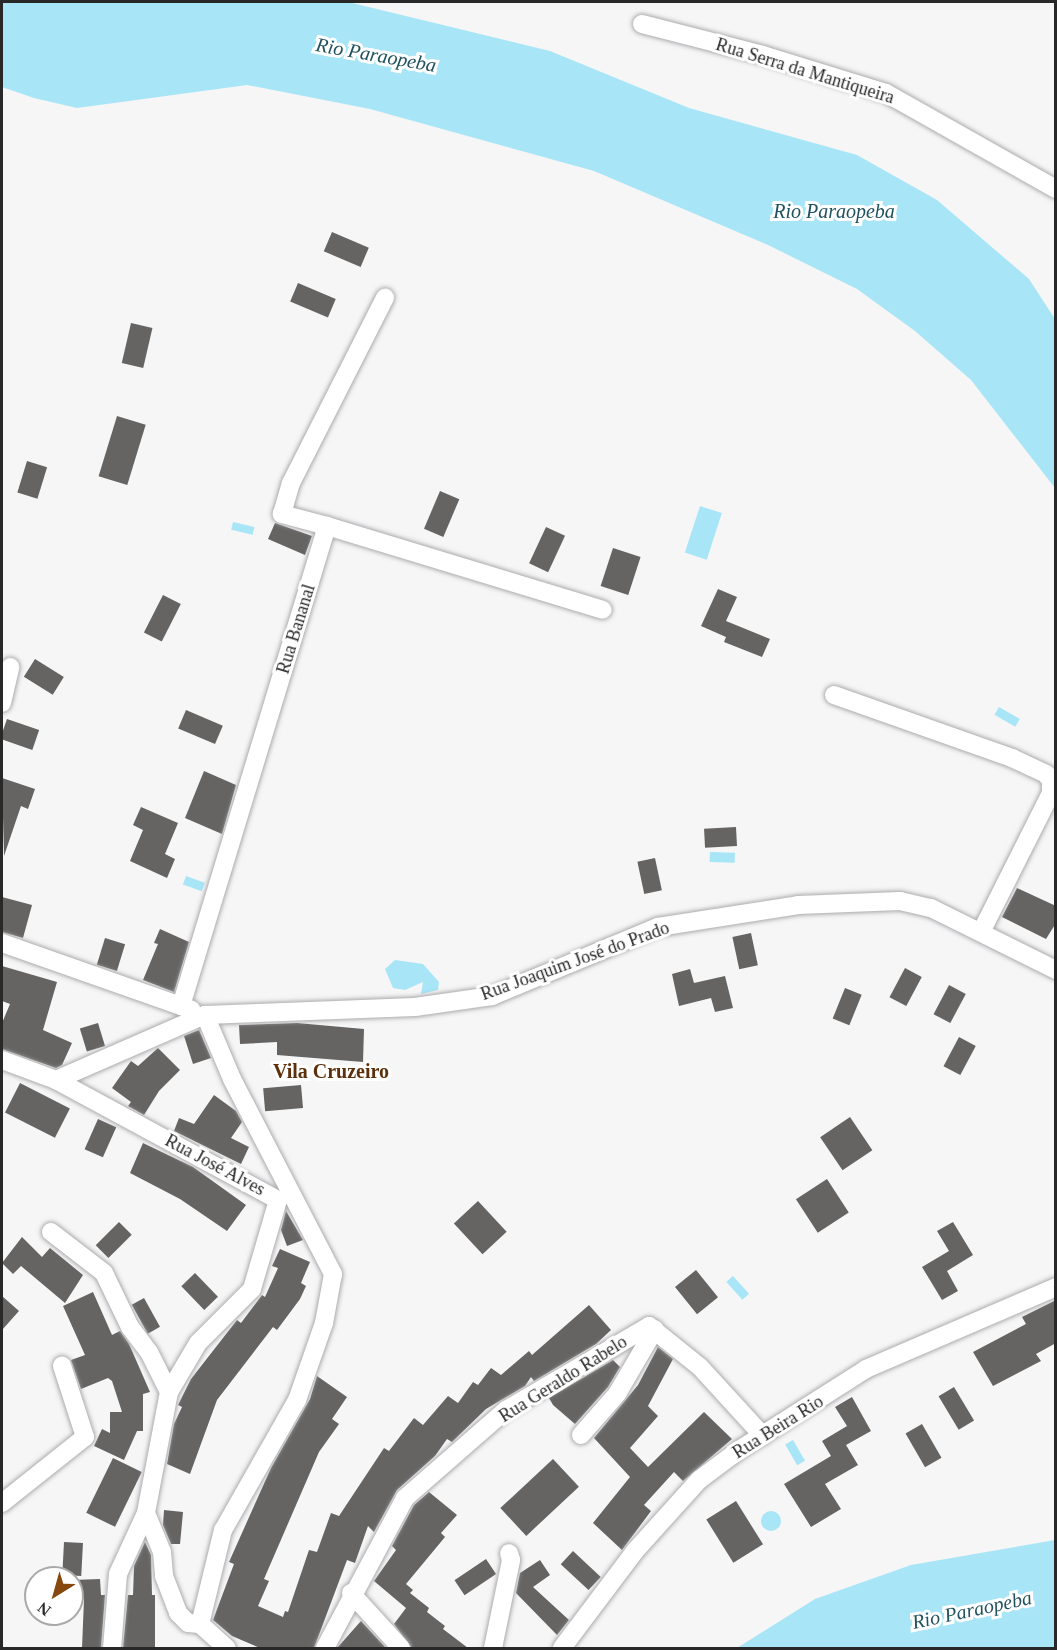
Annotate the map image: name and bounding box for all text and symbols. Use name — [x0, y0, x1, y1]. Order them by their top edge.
water label: Rio Paraopeba — [314, 33, 438, 77]
street label: Rua Serra da Mantiqueira — [713, 34, 897, 108]
water label: Rio Paraopeba — [773, 199, 895, 223]
street label: Rua Bananal — [272, 582, 320, 676]
street label: Rua Joaquim José do Prado — [478, 917, 672, 1005]
district label: Vila Cruzeiro — [273, 1059, 389, 1083]
street label: Rua José Alves — [161, 1129, 269, 1201]
street label: Rua Geraldo Rabelo — [495, 1331, 631, 1427]
street label: Rua Beira Rio — [729, 1391, 827, 1463]
north arrow — [24, 1566, 84, 1626]
water label: Rio Paraopeba — [910, 1586, 1034, 1634]
text: N — [34, 1599, 54, 1619]

